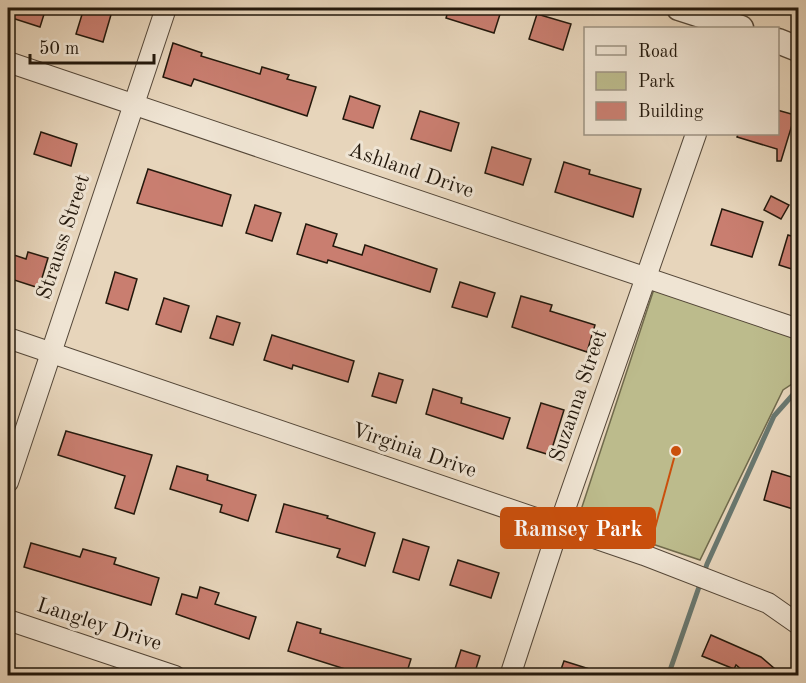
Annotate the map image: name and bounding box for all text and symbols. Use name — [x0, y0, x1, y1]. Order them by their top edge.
scale bar — [30, 27, 154, 65]
legend — [584, 27, 779, 135]
text: 50 m — [39, 40, 79, 58]
text: Road — [638, 43, 678, 61]
text: Park — [638, 73, 675, 91]
text: Building — [638, 103, 704, 121]
street label: Ashland Drive — [346, 140, 476, 202]
street label: Strauss Street — [34, 172, 94, 302]
street label: Suzanna Street — [547, 327, 611, 465]
street label: Virginia Drive — [349, 420, 479, 482]
callout: Ramsey Park — [501, 508, 655, 548]
text: Ramsey Park — [513, 519, 643, 541]
street label: Langley Drive — [34, 595, 164, 655]

